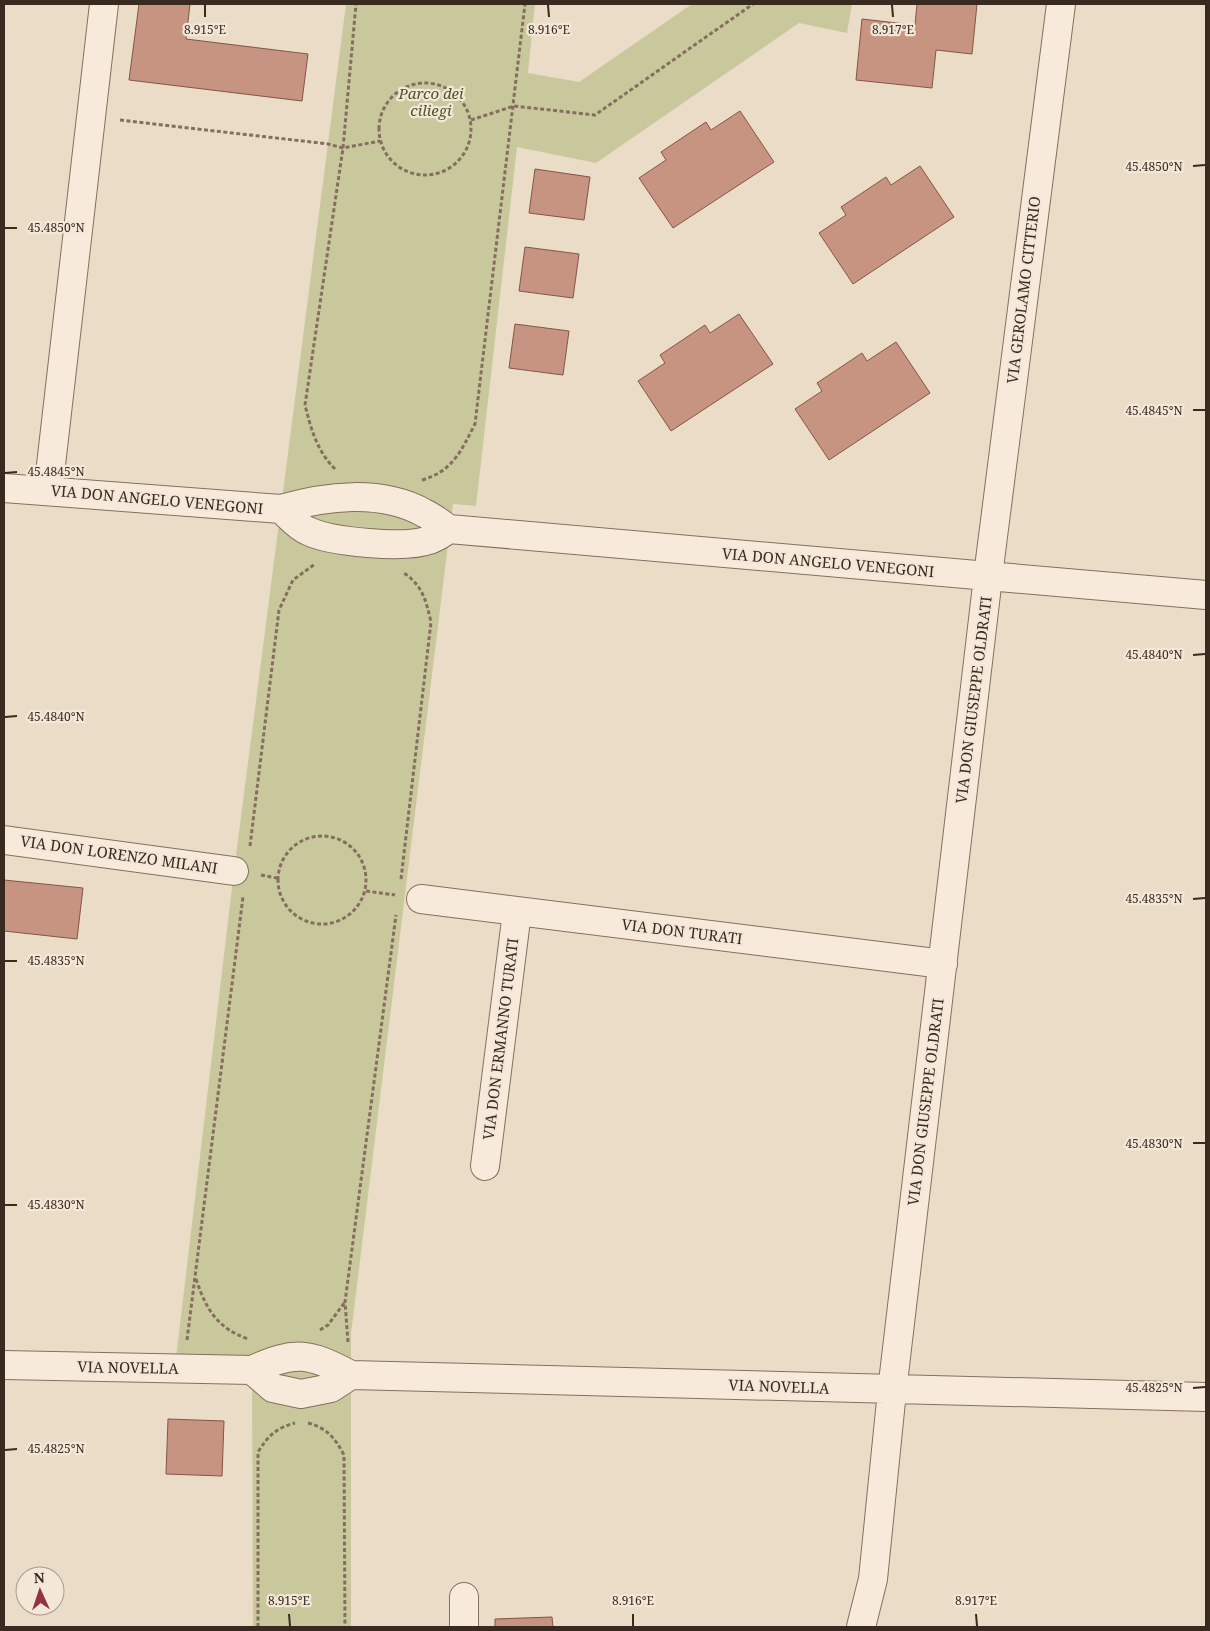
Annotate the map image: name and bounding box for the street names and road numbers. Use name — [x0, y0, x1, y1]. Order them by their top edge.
street label: VIA GEROLAMO CITTERIO — [1002, 195, 1044, 385]
street label: VIA DON ANGELO VENEGONI — [50, 480, 264, 518]
street label: VIA DON ANGELO VENEGONI — [721, 543, 935, 581]
street label: VIA DON GIUSEPPE OLDRATI — [950, 595, 996, 805]
street label: VIA DON LORENZO MILANI — [19, 830, 219, 878]
street label: VIA DON TURATI — [621, 914, 744, 948]
street label: VIA DON ERMANNO TURATI — [478, 937, 522, 1141]
street label: VIA DON GIUSEPPE OLDRATI — [902, 997, 948, 1207]
street label: VIA NOVELLA — [77, 1356, 179, 1378]
street label: VIA NOVELLA — [728, 1374, 830, 1398]

